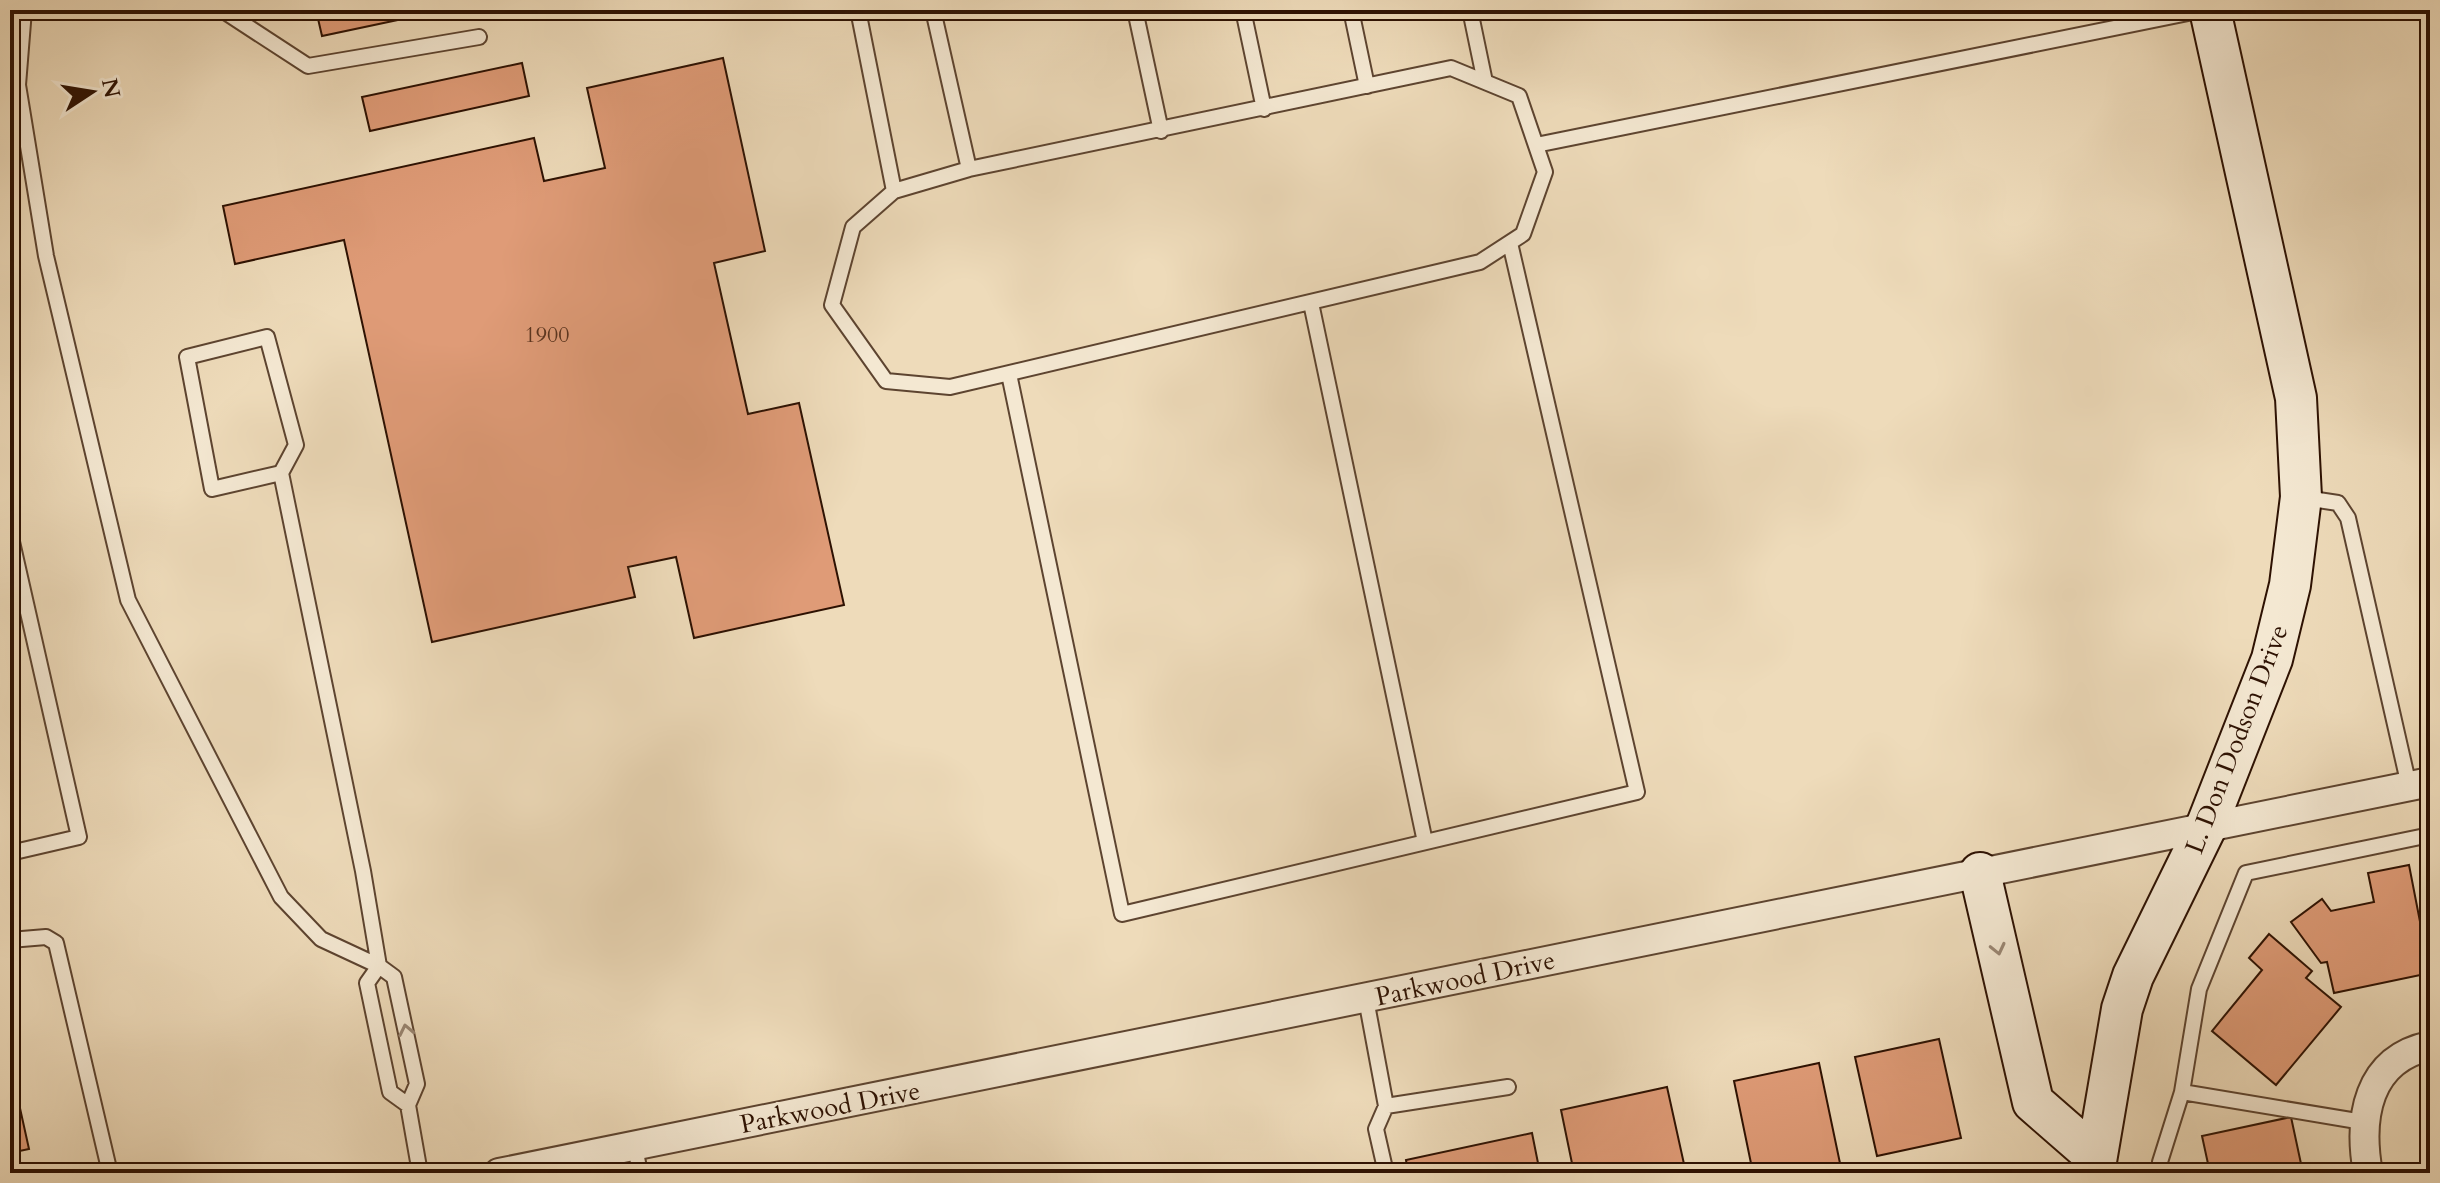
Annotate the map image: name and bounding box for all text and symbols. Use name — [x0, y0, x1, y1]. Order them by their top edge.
north arrow — [52, 52, 132, 132]
text: N — [94, 76, 127, 101]
house number: 1900 — [524, 320, 570, 350]
street label: L. Don Dodson Drive — [2177, 620, 2296, 859]
street label: Parkwood Drive — [1372, 942, 1558, 1015]
one-way arrow — [1989, 942, 2006, 956]
one-way arrow — [398, 1024, 415, 1037]
street label: Parkwood Drive — [737, 1073, 923, 1142]

